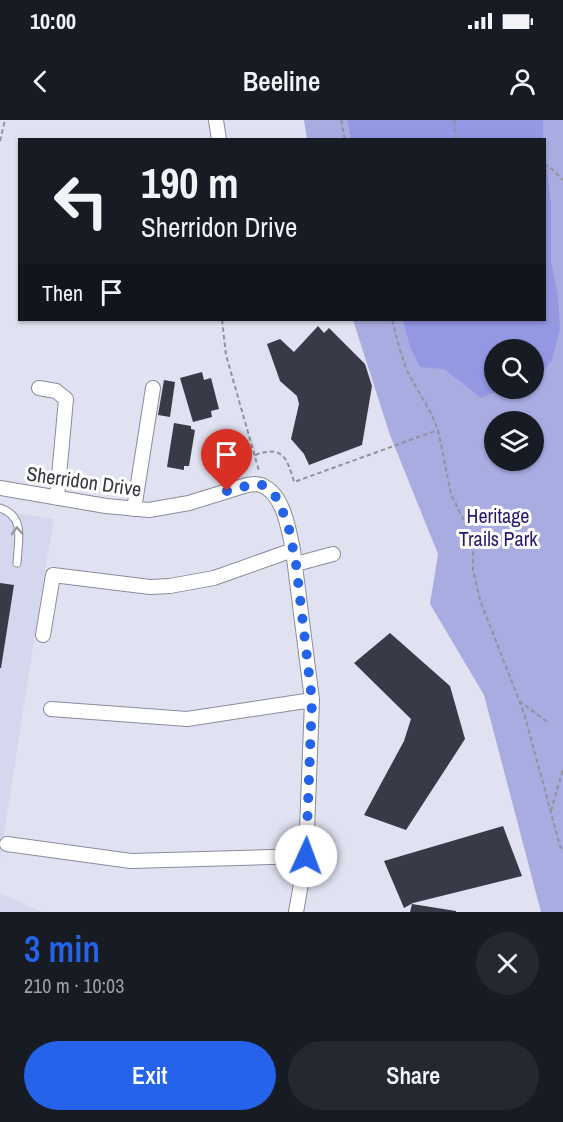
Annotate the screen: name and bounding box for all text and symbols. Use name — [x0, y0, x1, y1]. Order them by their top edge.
text: 10:00 — [30, 6, 76, 36]
text: Beeline — [243, 63, 320, 99]
icon: back — [24, 65, 57, 98]
icon: person — [506, 65, 539, 98]
text: 190 m — [141, 155, 239, 211]
icon: left — [42, 162, 120, 240]
text: Sherridon Drive — [141, 209, 297, 245]
icon: arrive — [95, 276, 128, 309]
text: Then — [42, 278, 83, 308]
map controls — [484, 339, 544, 471]
button: search — [484, 339, 544, 399]
button: layers — [484, 411, 544, 471]
pin — [201, 429, 252, 491]
icon: arrive — [210, 438, 243, 471]
street label: Sherridon Drive — [25, 460, 143, 502]
park label: Heritage Trails Park — [459, 502, 538, 552]
one-way arrow — [11, 526, 24, 535]
position arrow — [274, 824, 338, 888]
text: 3 min — [24, 925, 100, 973]
button: close — [476, 932, 539, 995]
text: 210 m · 10:03 — [24, 972, 124, 999]
button: Exit — [24, 1041, 276, 1110]
button: Share — [288, 1041, 539, 1110]

